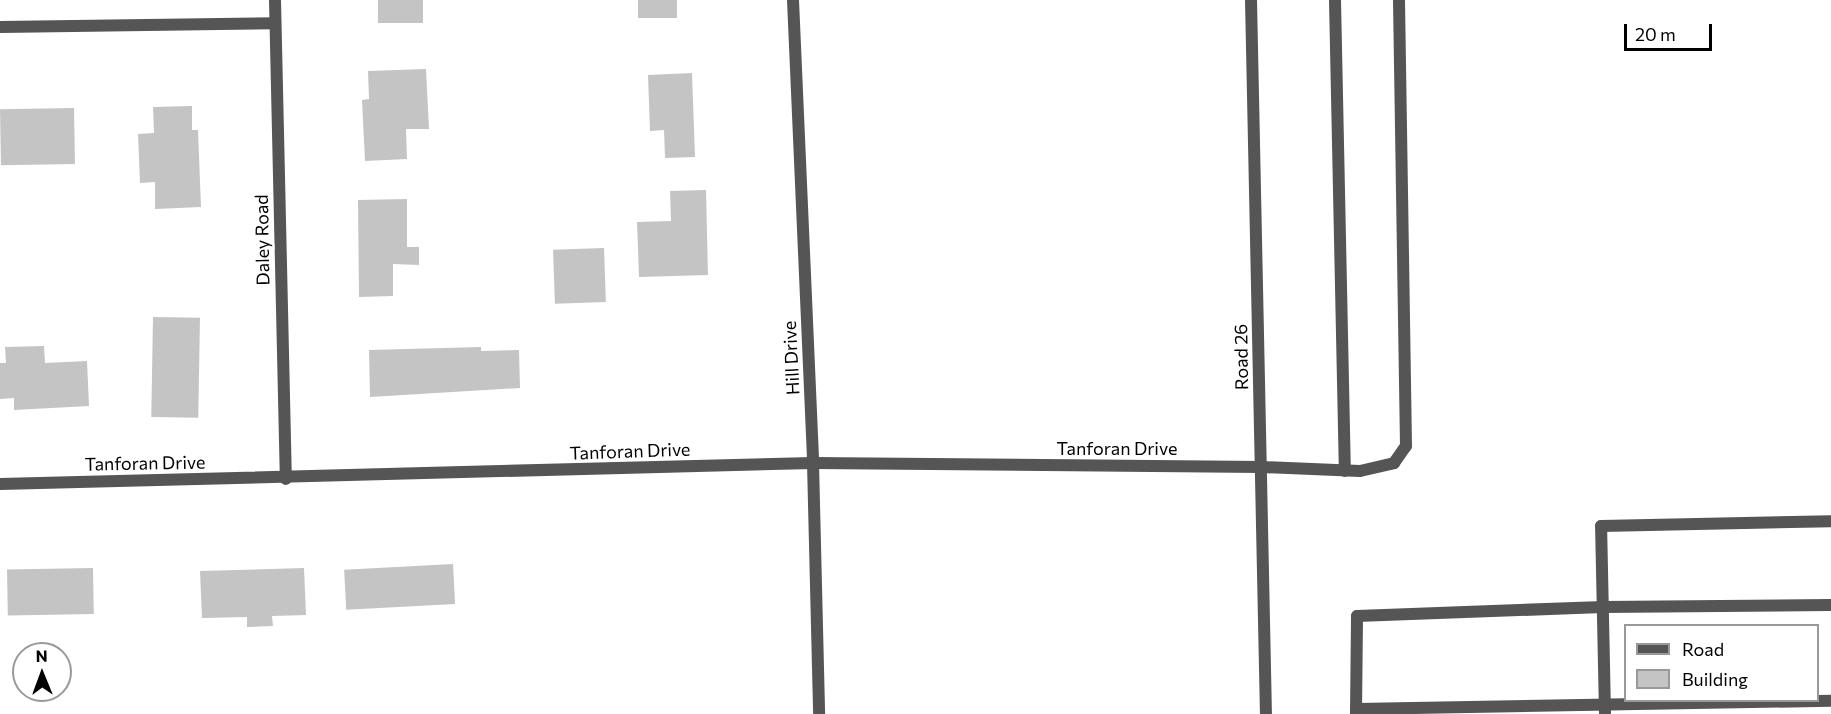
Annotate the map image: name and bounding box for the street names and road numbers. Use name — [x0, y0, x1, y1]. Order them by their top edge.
street label: Daley Road — [250, 194, 274, 286]
street label: Hill Drive — [778, 320, 804, 396]
street label: Road 26 — [1230, 324, 1252, 390]
street label: Tanforan Drive — [1057, 437, 1177, 459]
street label: Tanforan Drive — [569, 438, 691, 464]
street label: Tanforan Drive — [84, 451, 206, 475]

